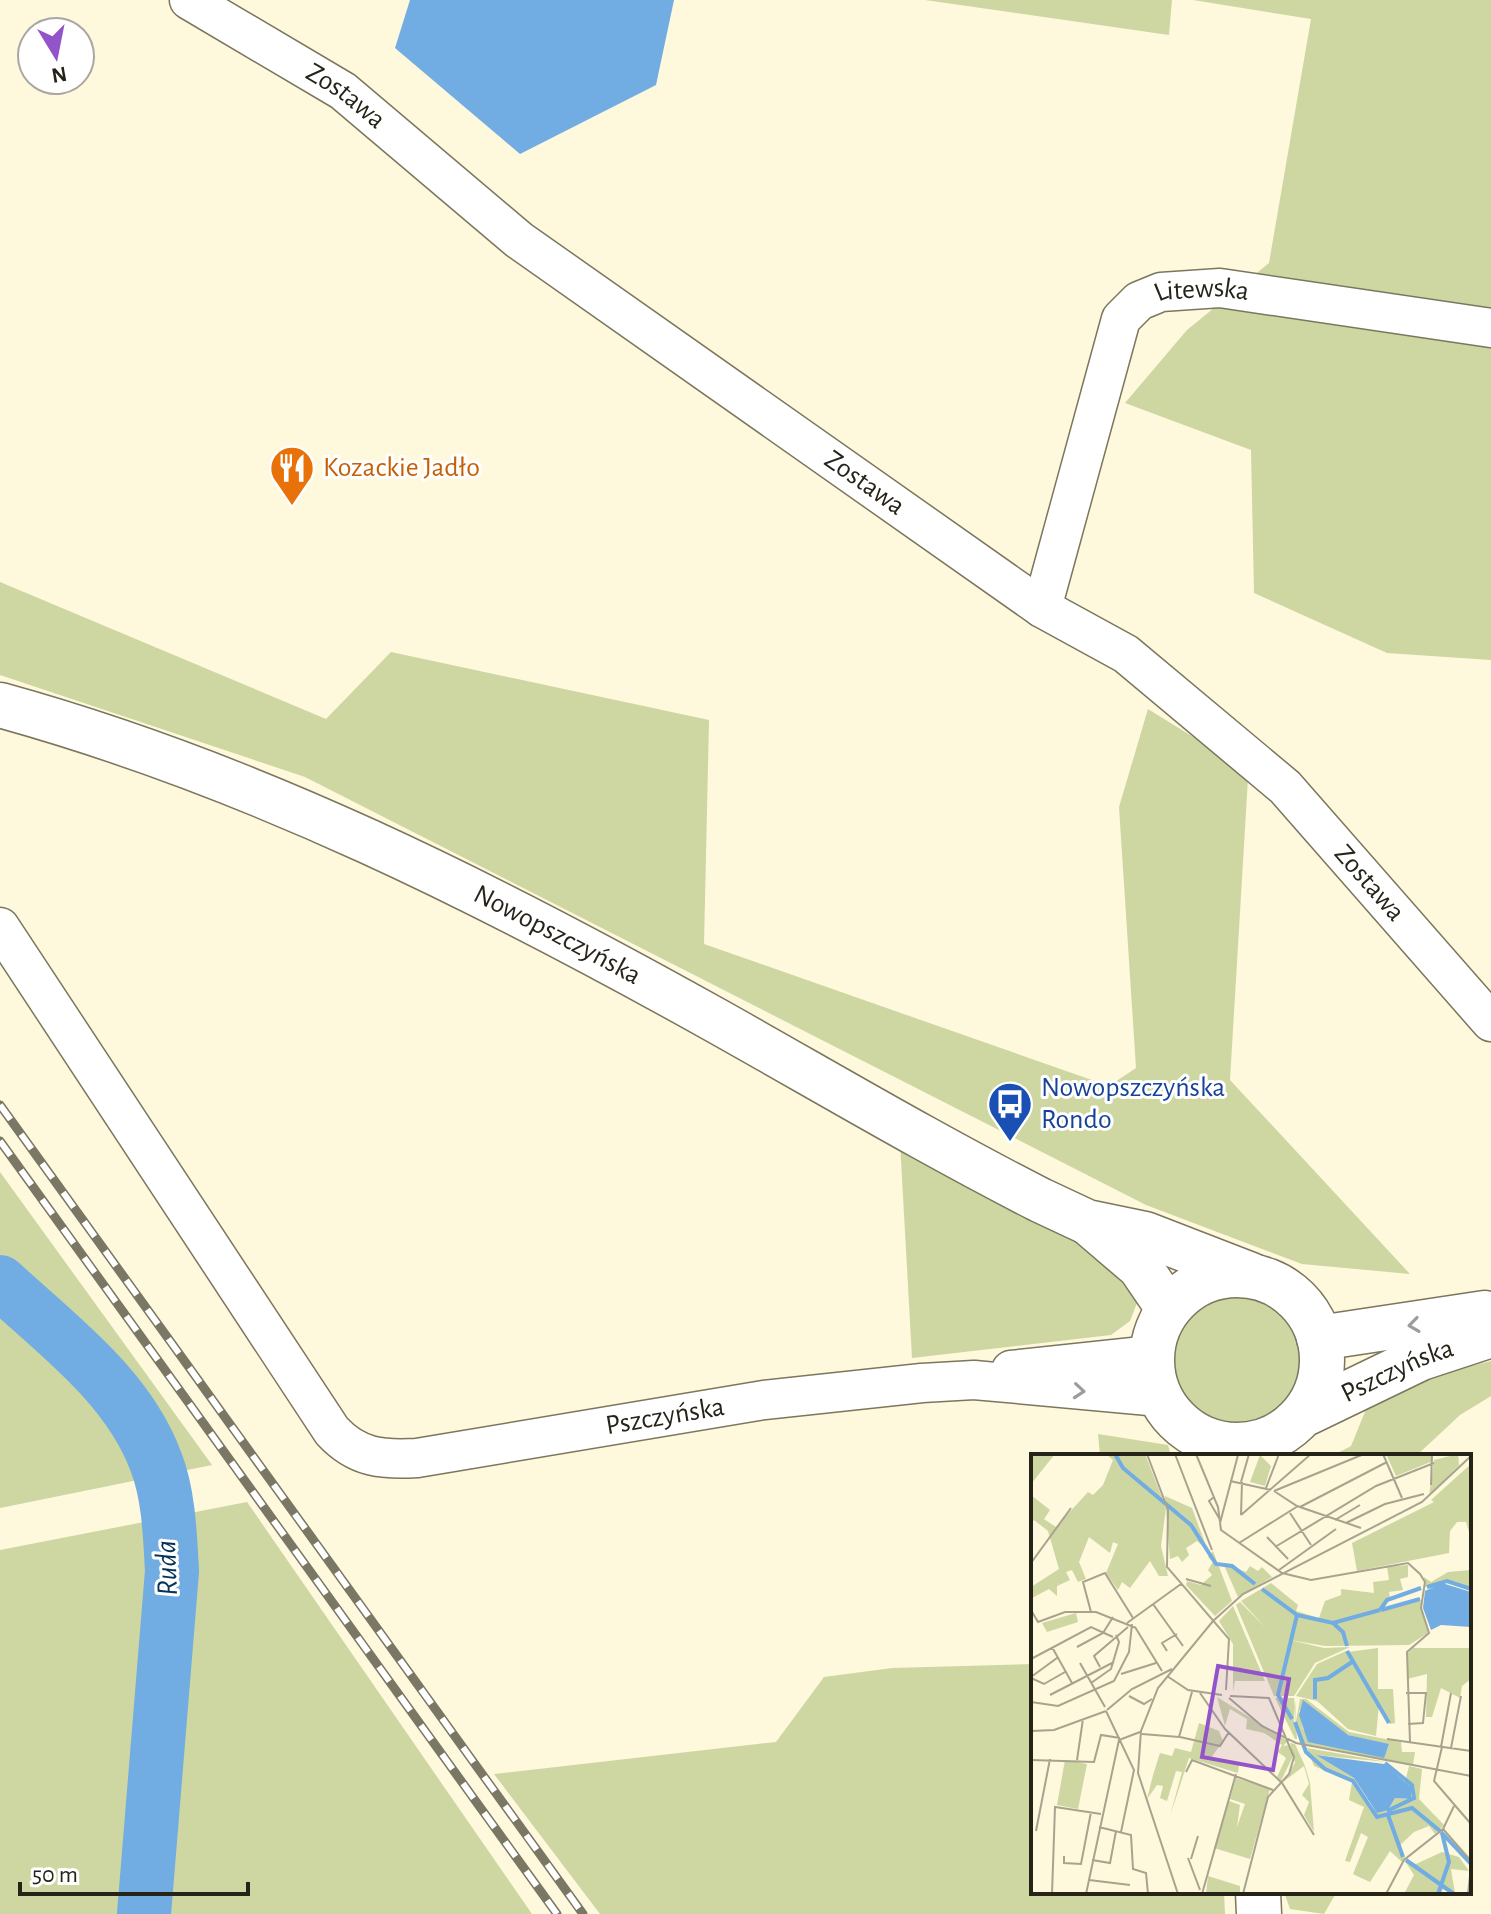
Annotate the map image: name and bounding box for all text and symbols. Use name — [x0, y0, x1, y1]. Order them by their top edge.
north arrow — [16, 16, 96, 96]
street label: Zostawa — [301, 58, 391, 134]
text: N — [50, 63, 69, 87]
street label: Litewska — [1150, 274, 1251, 307]
restaurant icon: Kozackie Jadło — [268, 444, 316, 507]
street label: Zostawa — [819, 445, 910, 521]
place label: Kozackie Jadło — [323, 454, 480, 482]
street label: Zostawa — [1329, 840, 1410, 927]
street label: Nowopszczyńska — [469, 880, 645, 990]
place label: Nowopszczyńska Rondo — [1041, 1074, 1225, 1134]
bus stop icon: Nowopszczyńska Rondo — [986, 1080, 1034, 1143]
one-way arrow — [1407, 1316, 1421, 1333]
street label: Pszczyńska — [1337, 1334, 1457, 1408]
one-way arrow — [1073, 1382, 1086, 1399]
street label: Pszczyńska — [604, 1393, 727, 1440]
inset map — [1031, 1454, 1471, 1894]
water label: Ruda — [151, 1540, 183, 1596]
scale bar — [20, 1846, 248, 1896]
text: 50 m — [32, 1863, 78, 1887]

